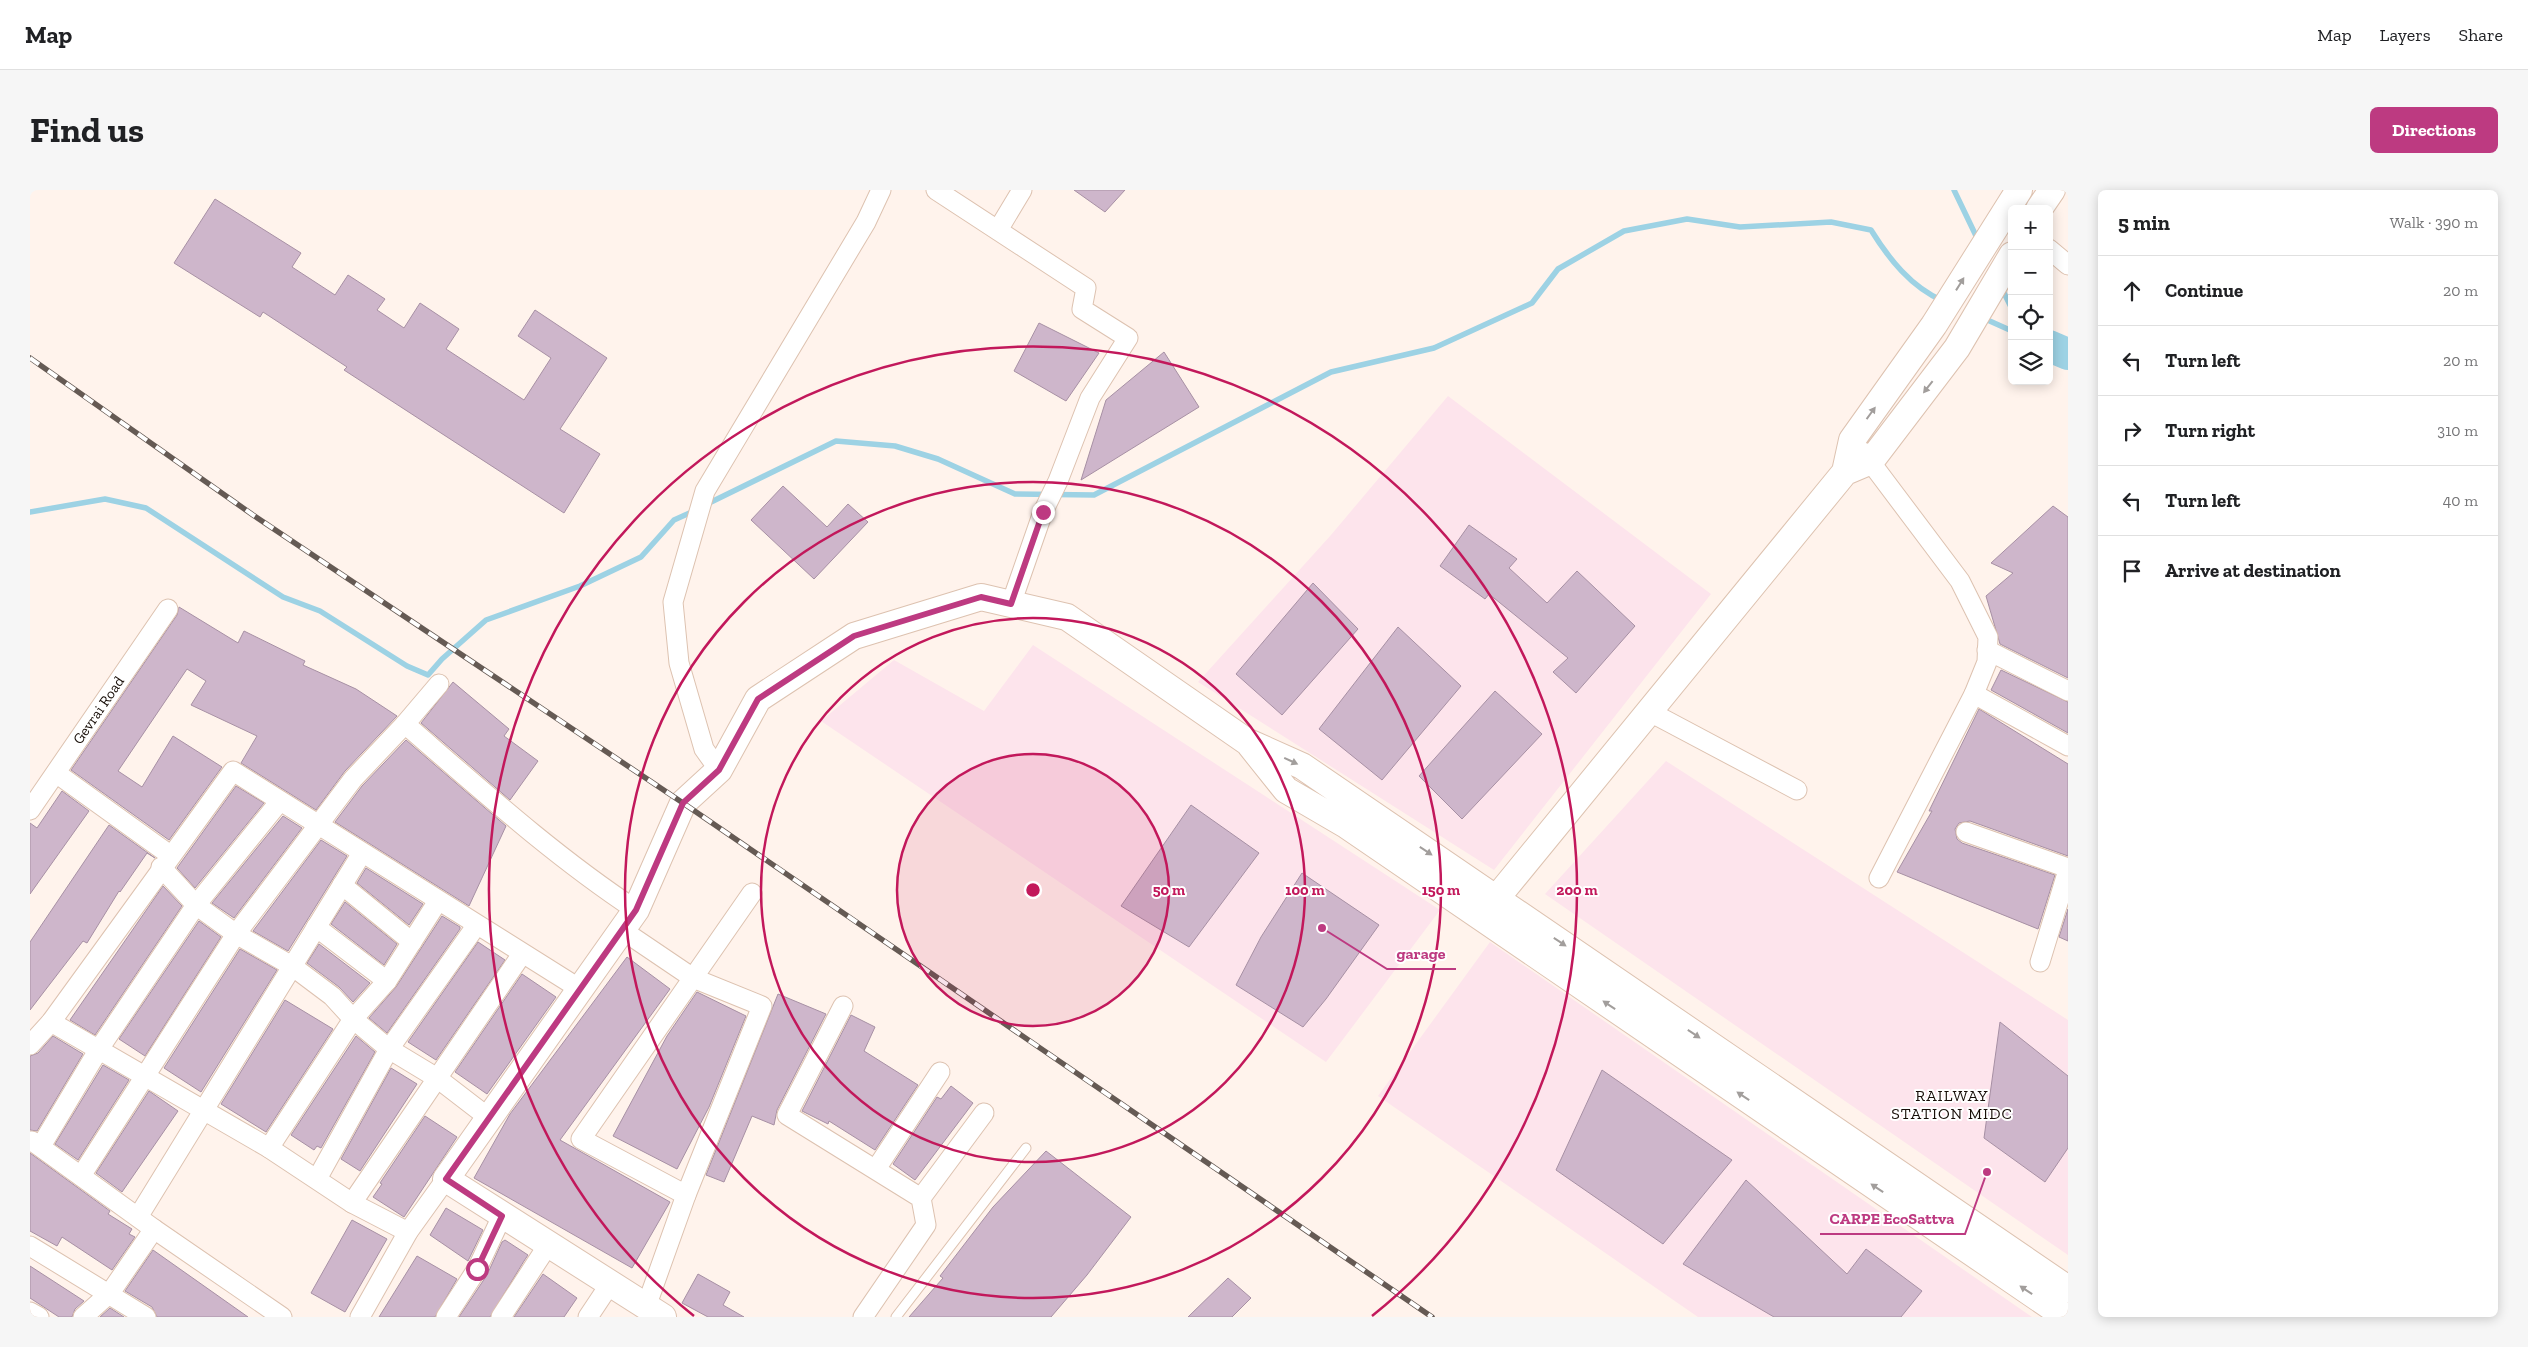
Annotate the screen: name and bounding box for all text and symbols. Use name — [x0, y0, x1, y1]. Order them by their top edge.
text: Map — [25, 20, 72, 49]
text: Map — [2317, 24, 2352, 46]
text: Layers — [2380, 24, 2431, 46]
text: Share — [2459, 24, 2503, 46]
button: Directions — [2370, 107, 2498, 153]
text: Find us — [30, 109, 144, 151]
map controls — [2008, 205, 2053, 385]
button: + — [2008, 205, 2053, 250]
text: 5 min — [2118, 210, 2170, 235]
text: Walk · 390 m — [2390, 213, 2478, 232]
button: − — [2008, 250, 2053, 295]
one-way arrow — [1956, 277, 1965, 291]
icon: ahead — [2118, 277, 2146, 305]
text: Continue — [2165, 279, 2243, 302]
text: 20 m — [2443, 281, 2478, 300]
button: locate — [2008, 295, 2053, 340]
button: layers — [2008, 340, 2053, 385]
icon: left — [2118, 347, 2146, 375]
text: Turn left — [2165, 349, 2240, 372]
text: 20 m — [2443, 351, 2478, 370]
one-way arrow — [1922, 380, 1933, 393]
one-way arrow — [1866, 406, 1876, 420]
icon: right — [2118, 417, 2146, 445]
text: Turn right — [2165, 419, 2255, 442]
text: 310 m — [2437, 421, 2478, 440]
icon: left — [2118, 487, 2146, 515]
text: Turn left — [2165, 489, 2240, 512]
text: 40 m — [2443, 491, 2478, 510]
route end — [1032, 501, 1055, 524]
icon: arrive — [2118, 557, 2146, 585]
text: Arrive at destination — [2165, 559, 2341, 582]
street label: Gevrai Road — [69, 672, 128, 748]
one-way arrow — [1284, 757, 1298, 765]
one-way arrow — [1419, 846, 1433, 856]
centre of rings — [1024, 881, 1042, 899]
text: 50 m — [1153, 881, 1185, 899]
text: 100 m — [1285, 881, 1325, 899]
text: 150 m — [1422, 881, 1460, 899]
text: 200 m — [1556, 881, 1598, 899]
one-way arrow — [1553, 937, 1567, 947]
callout: garage — [1387, 938, 1456, 969]
text: garage — [1396, 944, 1446, 963]
one-way arrow — [1602, 1000, 1615, 1010]
one-way arrow — [1688, 1029, 1701, 1039]
district label: RAILWAY STATION MIDC — [1891, 1086, 2013, 1123]
one-way arrow — [1736, 1091, 1750, 1101]
one-way arrow — [1870, 1183, 1884, 1193]
callout: CARPE EcoSattva — [1820, 1203, 1965, 1234]
text: CARPE EcoSattva — [1830, 1209, 1954, 1228]
route start — [466, 1258, 489, 1281]
one-way arrow — [2019, 1285, 2032, 1294]

